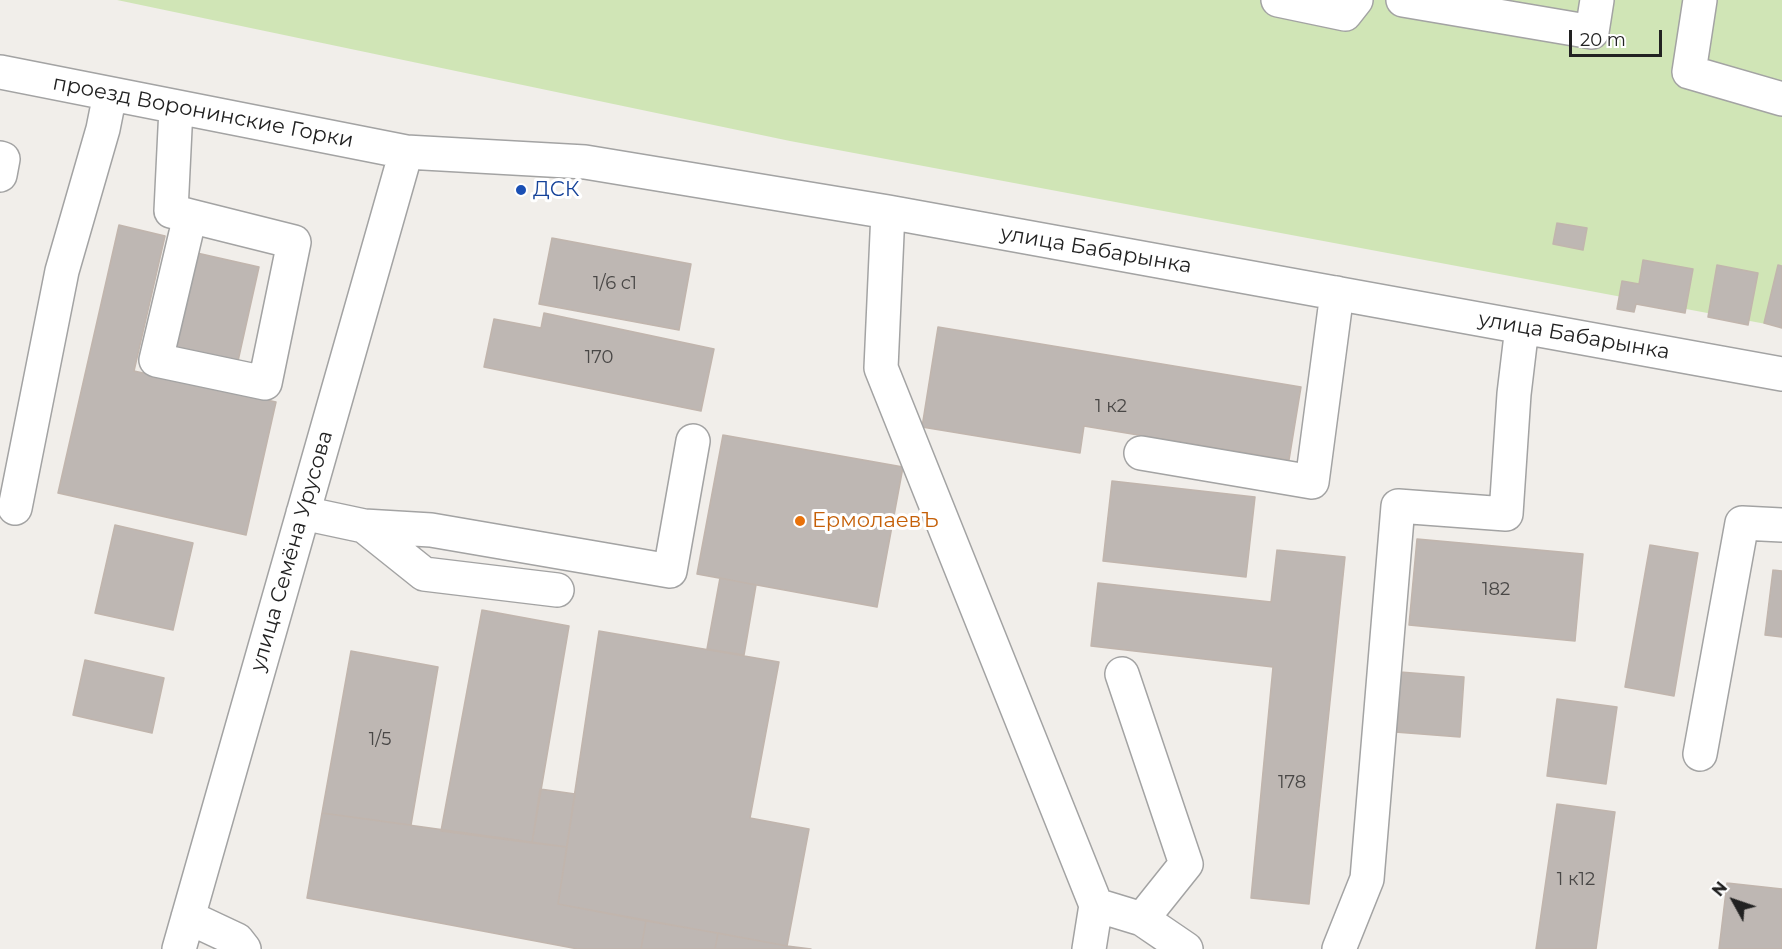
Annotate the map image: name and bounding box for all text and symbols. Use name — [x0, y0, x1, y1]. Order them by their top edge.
scale bar — [1572, 18, 1665, 56]
text: 20 m — [1580, 29, 1626, 51]
street label: проезд Воронинские Горки — [51, 70, 355, 154]
place label: ДСК — [533, 177, 579, 203]
marker: ДСК — [514, 183, 528, 197]
street label: улица Бабарынка — [998, 221, 1194, 279]
house number: 1/6 с1 — [593, 273, 637, 295]
street label: улица Бабарынка — [1476, 307, 1672, 365]
house number: 170 — [585, 347, 613, 369]
house number: 1 к2 — [1095, 396, 1127, 418]
street label: улица Семёна Урусова — [246, 428, 338, 674]
place label: ЕрмолаевЪ — [812, 508, 939, 534]
marker: ЕрмолаевЪ — [793, 514, 807, 528]
house number: 182 — [1482, 579, 1510, 601]
house number: 1/5 — [369, 729, 391, 751]
house number: 178 — [1278, 772, 1306, 794]
house number: 1 к12 — [1557, 869, 1595, 891]
north arrow — [1704, 871, 1764, 931]
text: N — [1708, 878, 1731, 900]

